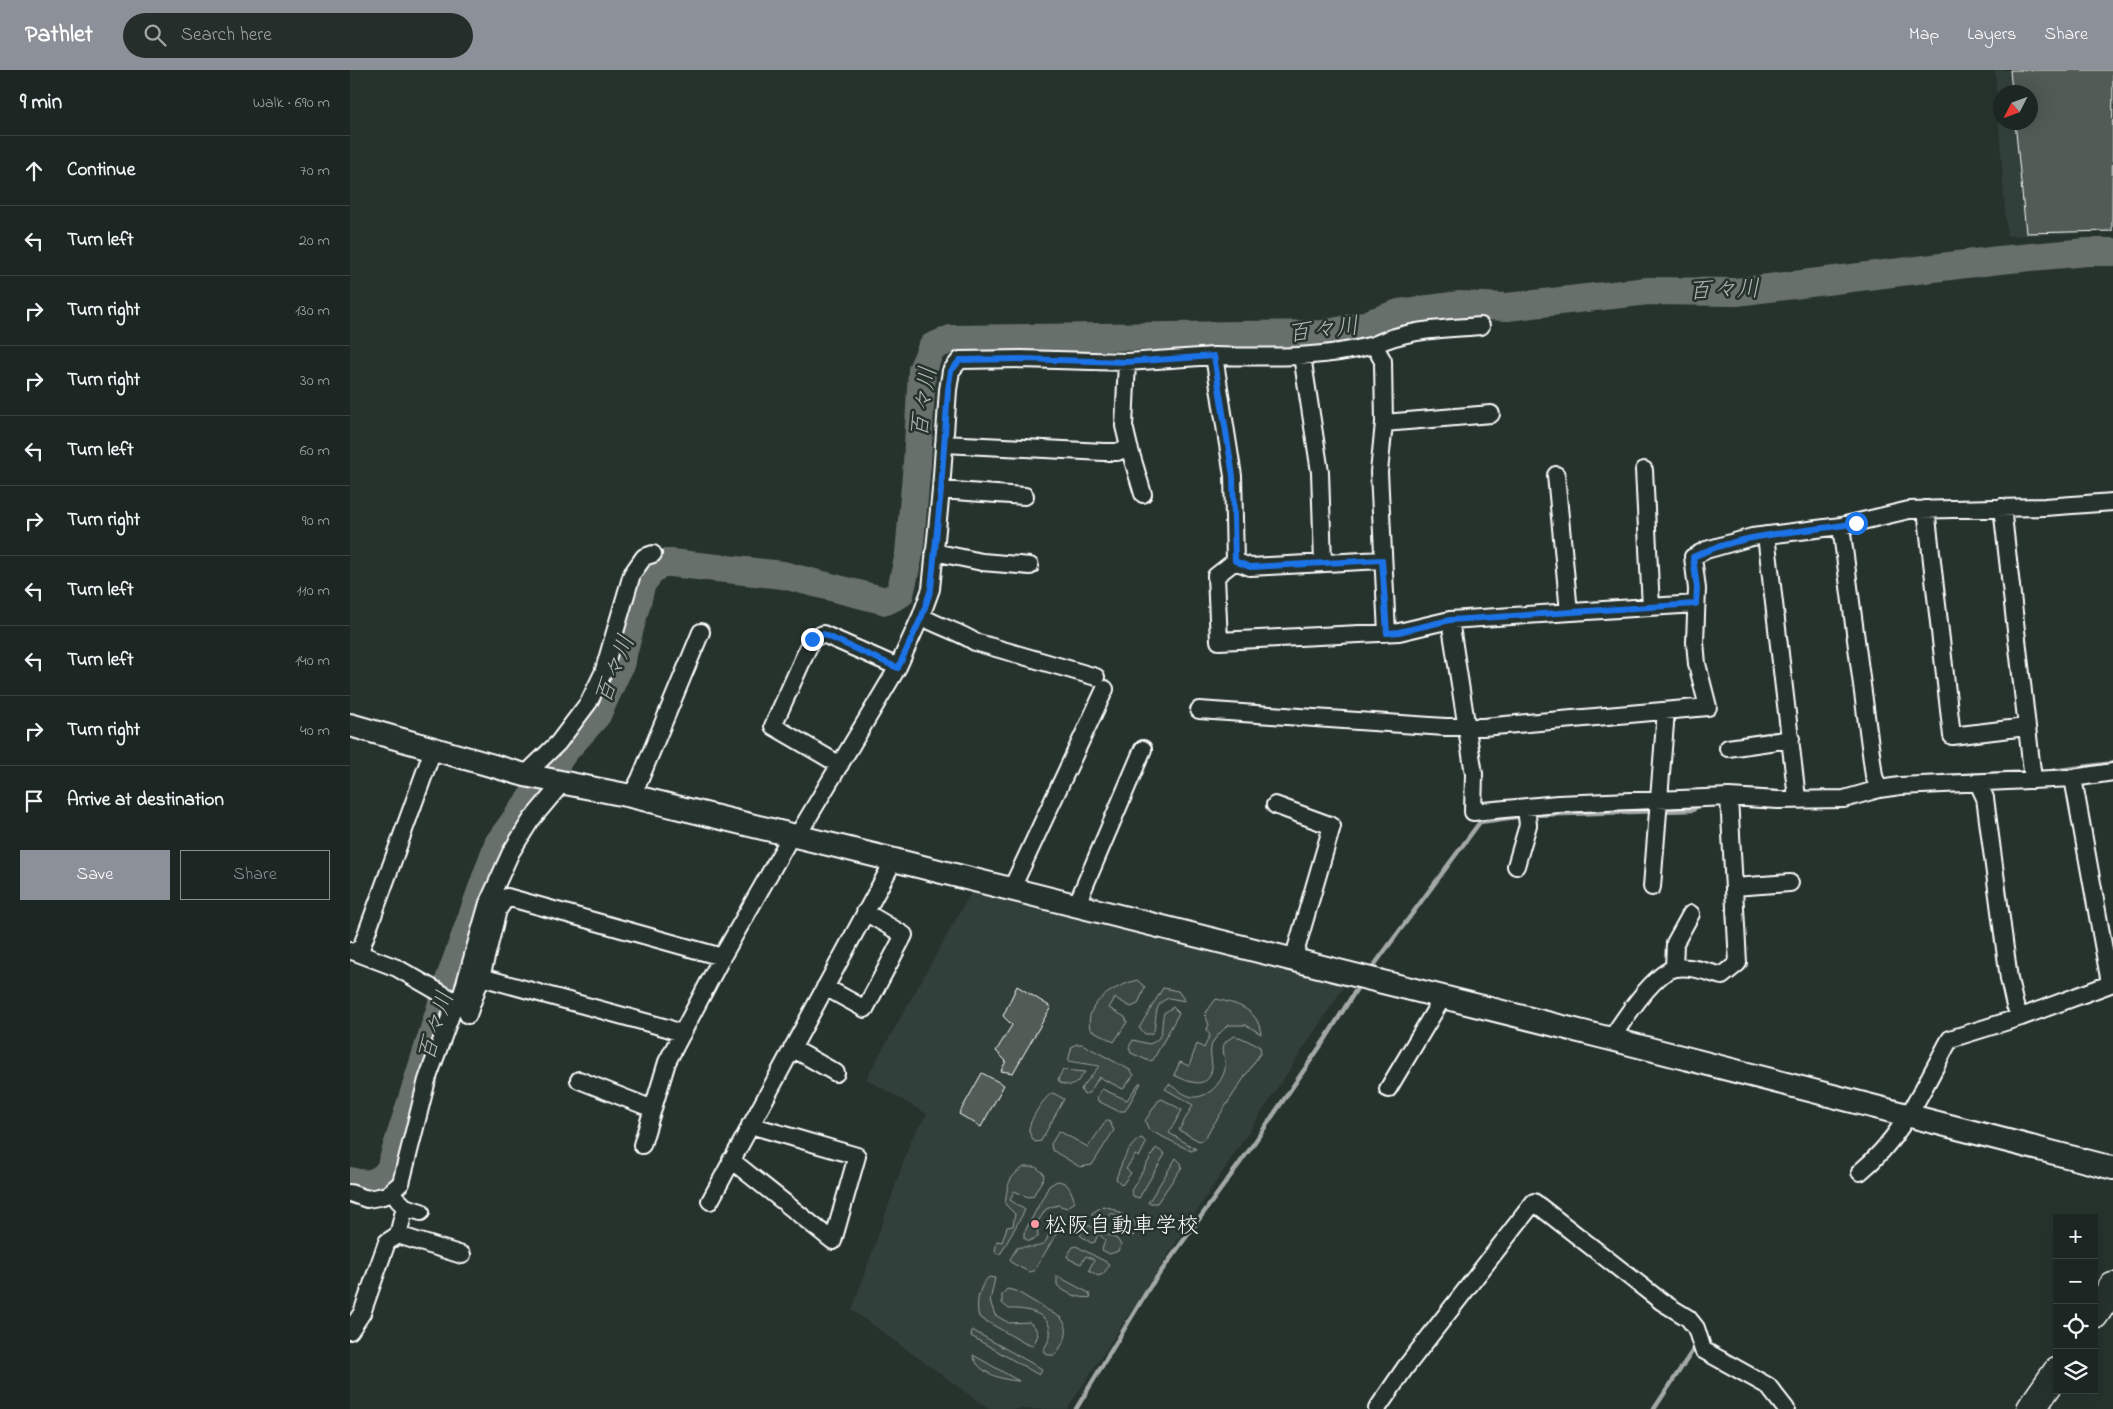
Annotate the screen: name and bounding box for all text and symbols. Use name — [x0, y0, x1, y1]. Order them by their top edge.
search box — [123, 13, 473, 58]
text: Pathlet — [25, 18, 93, 53]
icon: search — [141, 21, 169, 49]
text: Search here — [181, 22, 272, 49]
text: Map — [1909, 22, 1939, 48]
text: Layers — [1967, 22, 2017, 48]
text: Share — [2045, 22, 2088, 48]
north arrow — [1993, 85, 2038, 130]
text: 9 min — [20, 88, 62, 118]
text: Walk · 690 m — [253, 91, 330, 115]
icon: ahead — [20, 157, 48, 185]
text: Continue — [67, 157, 135, 184]
text: 70 m — [300, 159, 330, 183]
icon: left — [20, 227, 48, 255]
text: Turn left — [67, 227, 134, 254]
text: 20 m — [299, 229, 330, 253]
water label: 百々川 — [1687, 273, 1761, 310]
icon: right — [20, 297, 48, 325]
text: Turn right — [67, 297, 140, 324]
text: 130 m — [295, 299, 330, 323]
water label: 百々川 — [1285, 310, 1361, 353]
water label: 百々川 — [903, 364, 948, 440]
icon: right — [20, 367, 48, 395]
text: Turn right — [67, 367, 140, 394]
text: 30 m — [300, 369, 330, 393]
icon: left — [20, 437, 48, 465]
text: Turn left — [67, 437, 134, 464]
text: 60 m — [300, 439, 330, 463]
icon: right — [20, 507, 48, 535]
text: Turn right — [67, 507, 140, 534]
text: 90 m — [302, 509, 330, 533]
route start — [1845, 512, 1868, 535]
icon: left — [20, 577, 48, 605]
text: Turn left — [67, 577, 134, 604]
text: 110 m — [296, 579, 330, 603]
route end — [801, 628, 824, 651]
water label: 百々川 — [587, 630, 646, 710]
icon: left — [20, 647, 48, 675]
text: Turn left — [67, 647, 134, 674]
text: 140 m — [295, 649, 330, 673]
icon: right — [20, 717, 48, 745]
text: Turn right — [67, 717, 140, 744]
text: 40 m — [300, 719, 330, 743]
icon: arrive — [20, 787, 48, 815]
text: Arrive at destination — [67, 787, 224, 814]
button: Save — [20, 850, 170, 900]
button: Share — [180, 850, 330, 900]
water label: 百々川 — [410, 987, 465, 1066]
place label: 松阪自動車学校 — [1045, 1211, 1199, 1243]
map controls — [2053, 1214, 2098, 1394]
button: + — [2053, 1214, 2098, 1259]
marker: 松阪自動車学校 — [1029, 1218, 1041, 1230]
button: − — [2053, 1259, 2098, 1304]
button: locate — [2053, 1304, 2098, 1349]
button: layers — [2053, 1349, 2098, 1394]

